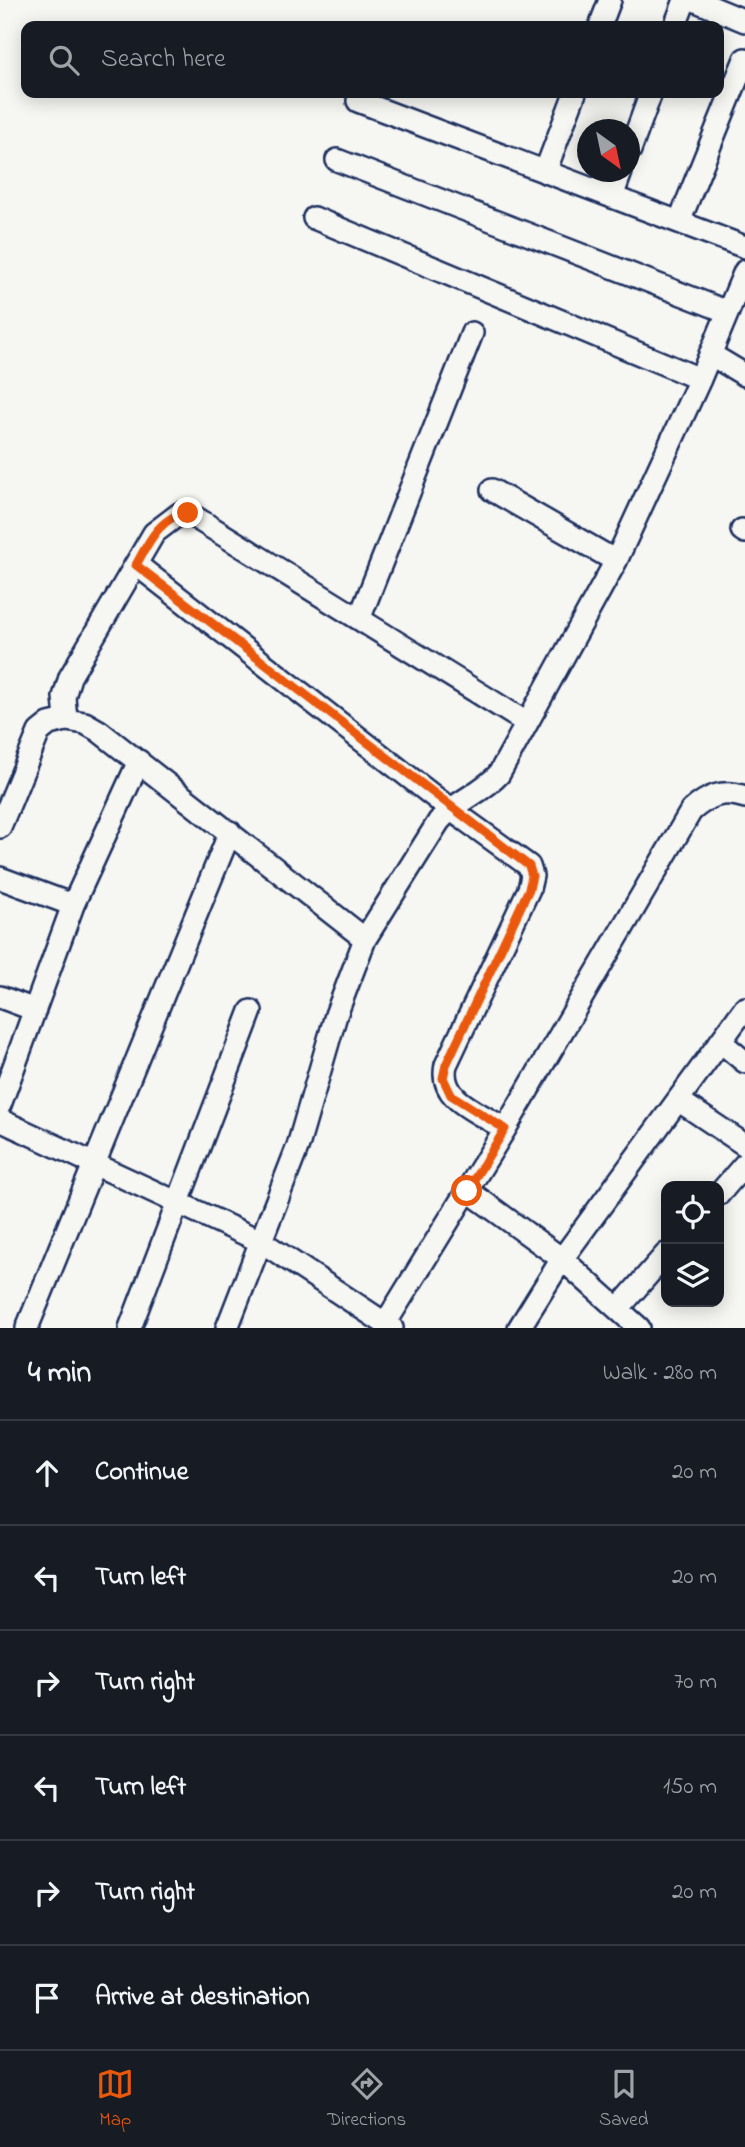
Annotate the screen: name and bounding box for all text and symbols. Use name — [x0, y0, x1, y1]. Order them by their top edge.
search box — [21, 21, 724, 98]
icon: search — [45, 41, 83, 79]
text: Search here — [101, 41, 226, 79]
north arrow — [577, 119, 640, 182]
route end — [172, 497, 203, 528]
route start — [451, 1175, 482, 1206]
map controls — [661, 1181, 724, 1307]
button: locate — [661, 1181, 724, 1244]
button: layers — [661, 1244, 724, 1307]
text: 4 min — [28, 1352, 91, 1396]
text: Walk · 280 m — [603, 1357, 717, 1390]
icon: ahead — [28, 1454, 66, 1492]
text: Continue — [95, 1454, 188, 1492]
text: 20 m — [672, 1456, 717, 1489]
icon: left — [28, 1559, 66, 1597]
text: Turn left — [95, 1559, 186, 1597]
text: 20 m — [672, 1561, 717, 1594]
icon: right — [28, 1664, 66, 1702]
text: Turn right — [95, 1664, 195, 1702]
text: 70 m — [674, 1666, 717, 1699]
icon: left — [28, 1769, 66, 1807]
text: Turn left — [95, 1769, 186, 1807]
text: 150 m — [663, 1771, 717, 1804]
icon: right — [28, 1874, 66, 1912]
text: Turn right — [95, 1874, 195, 1912]
text: 20 m — [672, 1876, 717, 1909]
icon: arrive — [28, 1979, 66, 2017]
text: Arrive at destination — [95, 1979, 310, 2017]
tab: Map — [96, 2065, 134, 2134]
tab: Directions — [327, 2065, 406, 2134]
tab: Saved — [599, 2065, 649, 2134]

